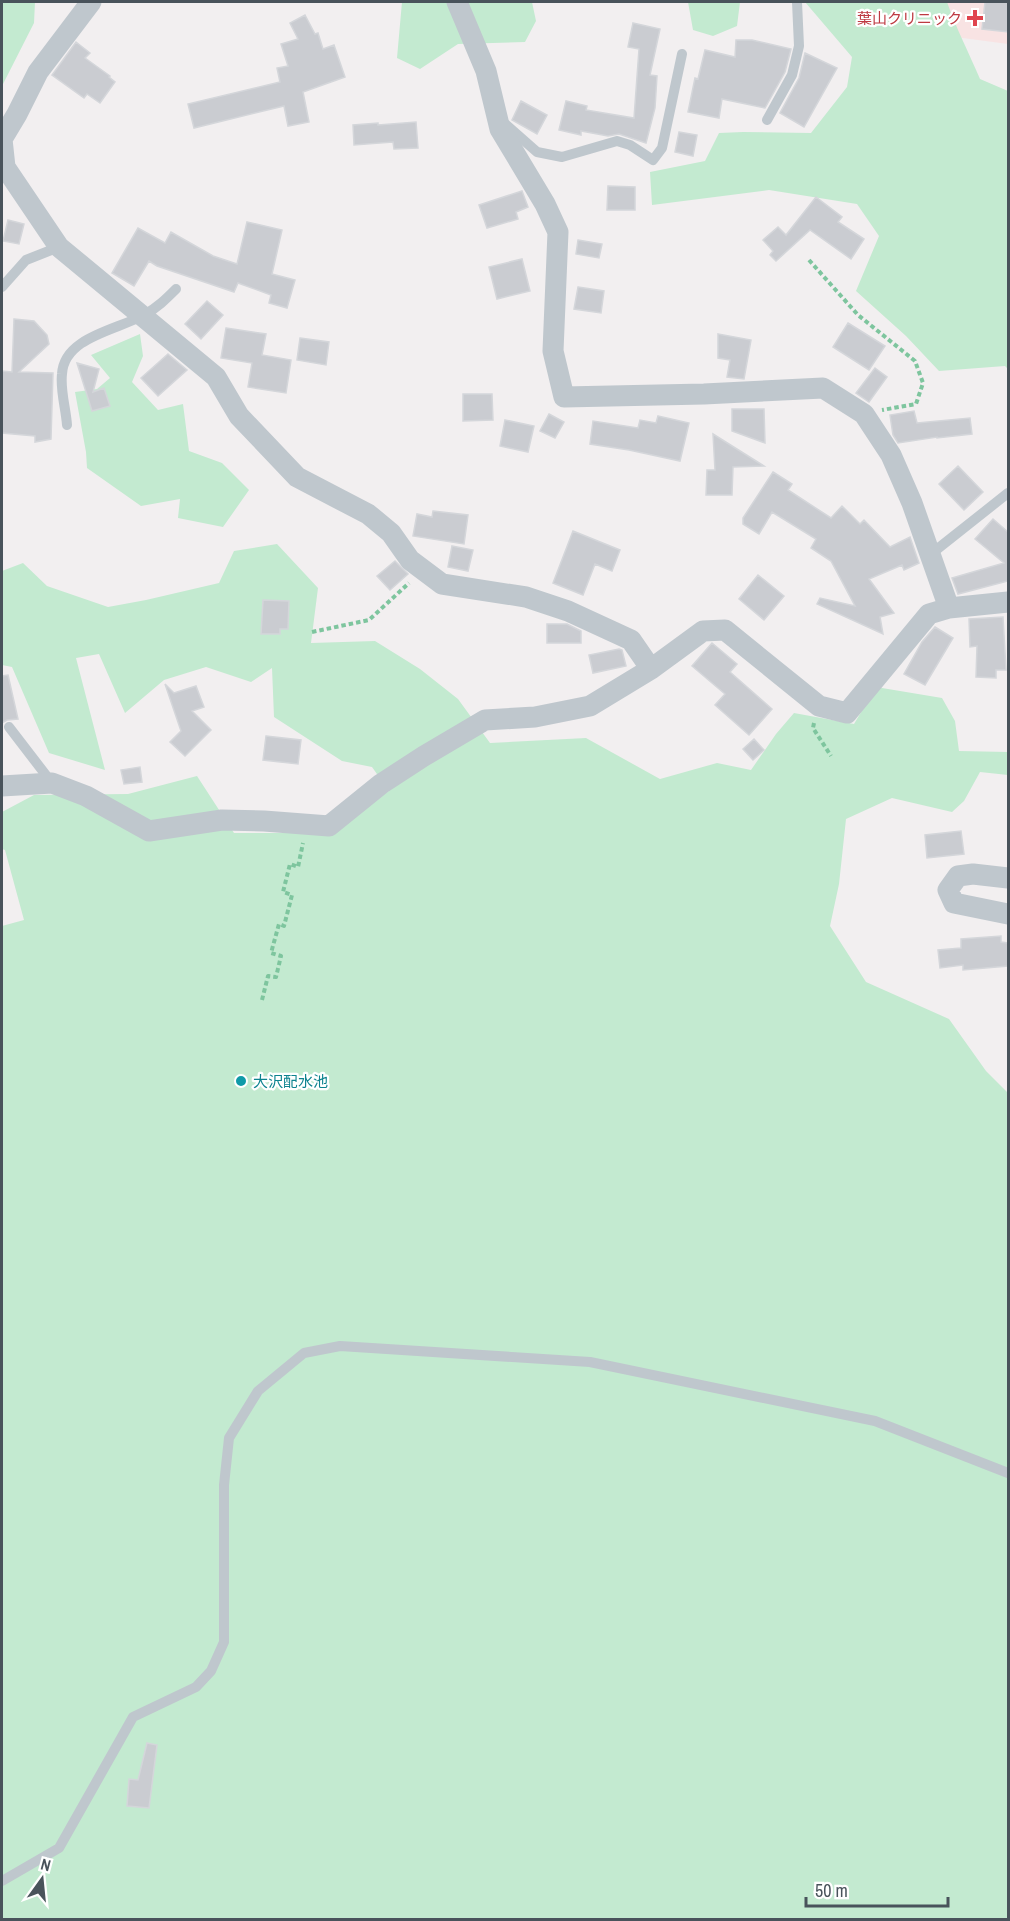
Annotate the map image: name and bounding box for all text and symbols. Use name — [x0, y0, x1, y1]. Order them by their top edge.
place label: 葉山クリニック — [857, 8, 962, 29]
marker: 葉山クリニック — [966, 9, 984, 27]
place label: 大沢配水池 — [253, 1071, 328, 1092]
marker: 大沢配水池 — [234, 1074, 248, 1088]
north arrow — [12, 1849, 72, 1909]
text: N — [38, 1853, 53, 1876]
scale bar — [806, 1870, 948, 1908]
text: 50 m — [815, 1878, 848, 1903]

